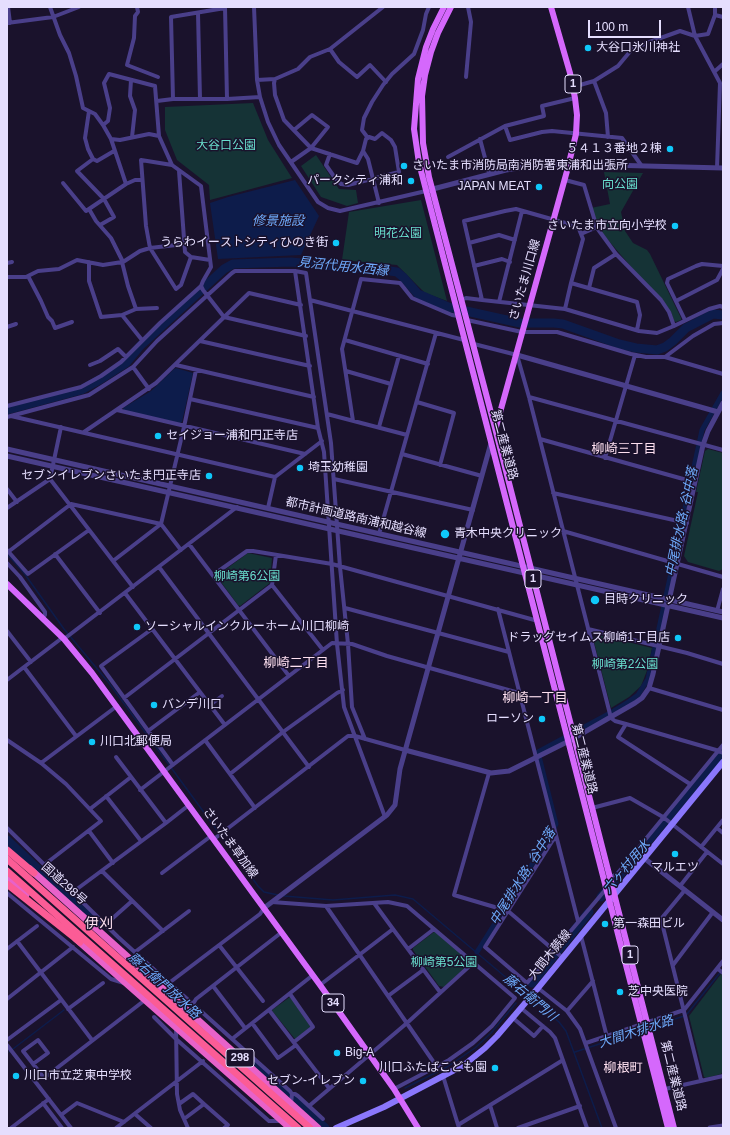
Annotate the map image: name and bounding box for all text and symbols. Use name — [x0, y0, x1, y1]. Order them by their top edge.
scale bar — [590, 12, 663, 38]
text: 100 m — [595, 20, 628, 34]
place label: 大谷口氷川神社 — [596, 41, 680, 55]
marker: 大谷口氷川神社 — [583, 43, 593, 53]
road number: 1 — [565, 75, 581, 93]
park label: 大谷口公園 — [196, 139, 256, 153]
place label: ５４１３番地２棟 — [566, 142, 662, 156]
marker: ５４１３番地２棟 — [665, 144, 675, 154]
place label: さいたま市消防局南消防署東浦和出張所 — [412, 159, 628, 173]
marker: さいたま市消防局南消防署東浦和出張所 — [399, 161, 409, 171]
place label: パークシティ浦和 — [307, 174, 403, 188]
marker: パークシティ浦和 — [406, 176, 416, 186]
park label: 向公園 — [602, 178, 638, 192]
place label: JAPAN MEAT — [457, 180, 531, 194]
marker: JAPAN MEAT — [534, 182, 544, 192]
water label: 修景施設 — [252, 213, 304, 229]
place label: さいたま市立向小学校 — [547, 219, 667, 233]
marker: さいたま市立向小学校 — [670, 221, 680, 231]
park label: 明花公園 — [374, 227, 422, 241]
place label: うらわイーストシティひのき街 — [160, 236, 328, 250]
marker: うらわイーストシティひのき街 — [331, 238, 341, 248]
street label: さいたま川口線 — [507, 238, 543, 322]
water label: 見沼代用水西縁 — [297, 254, 389, 280]
street label: 第二産業道路 — [488, 408, 520, 482]
place label: セイジョー浦和円正寺店 — [166, 429, 298, 443]
marker: セイジョー浦和円正寺店 — [153, 431, 163, 441]
district label: 柳崎三丁目 — [592, 441, 656, 457]
place label: 埼玉幼稚園 — [308, 461, 368, 475]
marker: 埼玉幼稚園 — [295, 463, 305, 473]
water label: 中尾排水路; 谷中落 — [663, 466, 701, 578]
place label: セブンイレブンさいたま円正寺店 — [21, 469, 201, 483]
marker: セブンイレブンさいたま円正寺店 — [204, 471, 214, 481]
street label: 都市計画道路南浦和越谷線 — [284, 495, 428, 541]
place label: 青木中央クリニック — [454, 527, 562, 541]
marker: 青木中央クリニック — [439, 528, 451, 540]
park label: 柳崎第6公園 — [214, 570, 280, 584]
road number: 1 — [525, 570, 541, 588]
place label: 目時クリニック — [604, 593, 688, 607]
marker: 目時クリニック — [589, 594, 601, 606]
place label: ソーシャルインクルーホーム川口柳崎 — [145, 620, 349, 634]
marker: ソーシャルインクルーホーム川口柳崎 — [132, 622, 142, 632]
place label: ドラッグセイムス柳崎1丁目店 — [507, 631, 670, 645]
marker: ドラッグセイムス柳崎1丁目店 — [673, 633, 683, 643]
district label: 柳崎二丁目 — [264, 655, 328, 671]
park label: 柳崎第2公園 — [592, 658, 658, 672]
district label: 柳崎一丁目 — [503, 690, 567, 706]
place label: バンデ川口 — [162, 698, 222, 712]
marker: バンデ川口 — [149, 700, 159, 710]
place label: ローソン — [486, 712, 534, 726]
marker: ローソン — [537, 714, 547, 724]
street label: 第二産業道路 — [568, 722, 600, 796]
place label: 川口北郵便局 — [100, 735, 172, 749]
marker: 川口北郵便局 — [87, 737, 97, 747]
street label: さいたま草加線 — [199, 805, 261, 881]
water label: 中尾排水路; 谷中落 — [487, 826, 559, 928]
water label: 六ヶ村用水 — [600, 837, 654, 897]
marker: マルエツ — [670, 849, 680, 859]
street label: 国道298号 — [38, 860, 90, 908]
place label: マルエツ — [651, 861, 699, 875]
district label: 伊刈 — [85, 916, 113, 932]
place label: 第一森田ビル — [613, 917, 685, 931]
marker: 第一森田ビル — [600, 919, 610, 929]
street label: 大間木蕨線 — [526, 927, 574, 983]
road number: 1 — [622, 946, 638, 964]
water label: 藤右衛門放水路 — [125, 950, 203, 1022]
park label: 柳崎第5公園 — [411, 956, 477, 970]
water label: 藤右衛門川 — [500, 971, 560, 1025]
place label: 芝中央医院 — [628, 985, 688, 999]
marker: 芝中央医院 — [615, 987, 625, 997]
road number: 34 — [322, 994, 344, 1012]
water label: 大間木排水路 — [596, 1013, 676, 1051]
street label: 第二産業道路 — [657, 1039, 689, 1113]
place label: Big-A — [345, 1046, 374, 1060]
marker: Big-A — [332, 1048, 342, 1058]
road number: 298 — [226, 1049, 254, 1067]
district label: 柳根町 — [604, 1060, 642, 1076]
place label: 川口ふたばこども園 — [379, 1061, 487, 1075]
marker: 川口ふたばこども園 — [490, 1063, 500, 1073]
place label: 川口市立芝東中学校 — [24, 1069, 132, 1083]
marker: 川口市立芝東中学校 — [11, 1071, 21, 1081]
place label: セブン-イレブン — [267, 1074, 355, 1088]
marker: セブン-イレブン — [358, 1076, 368, 1086]

